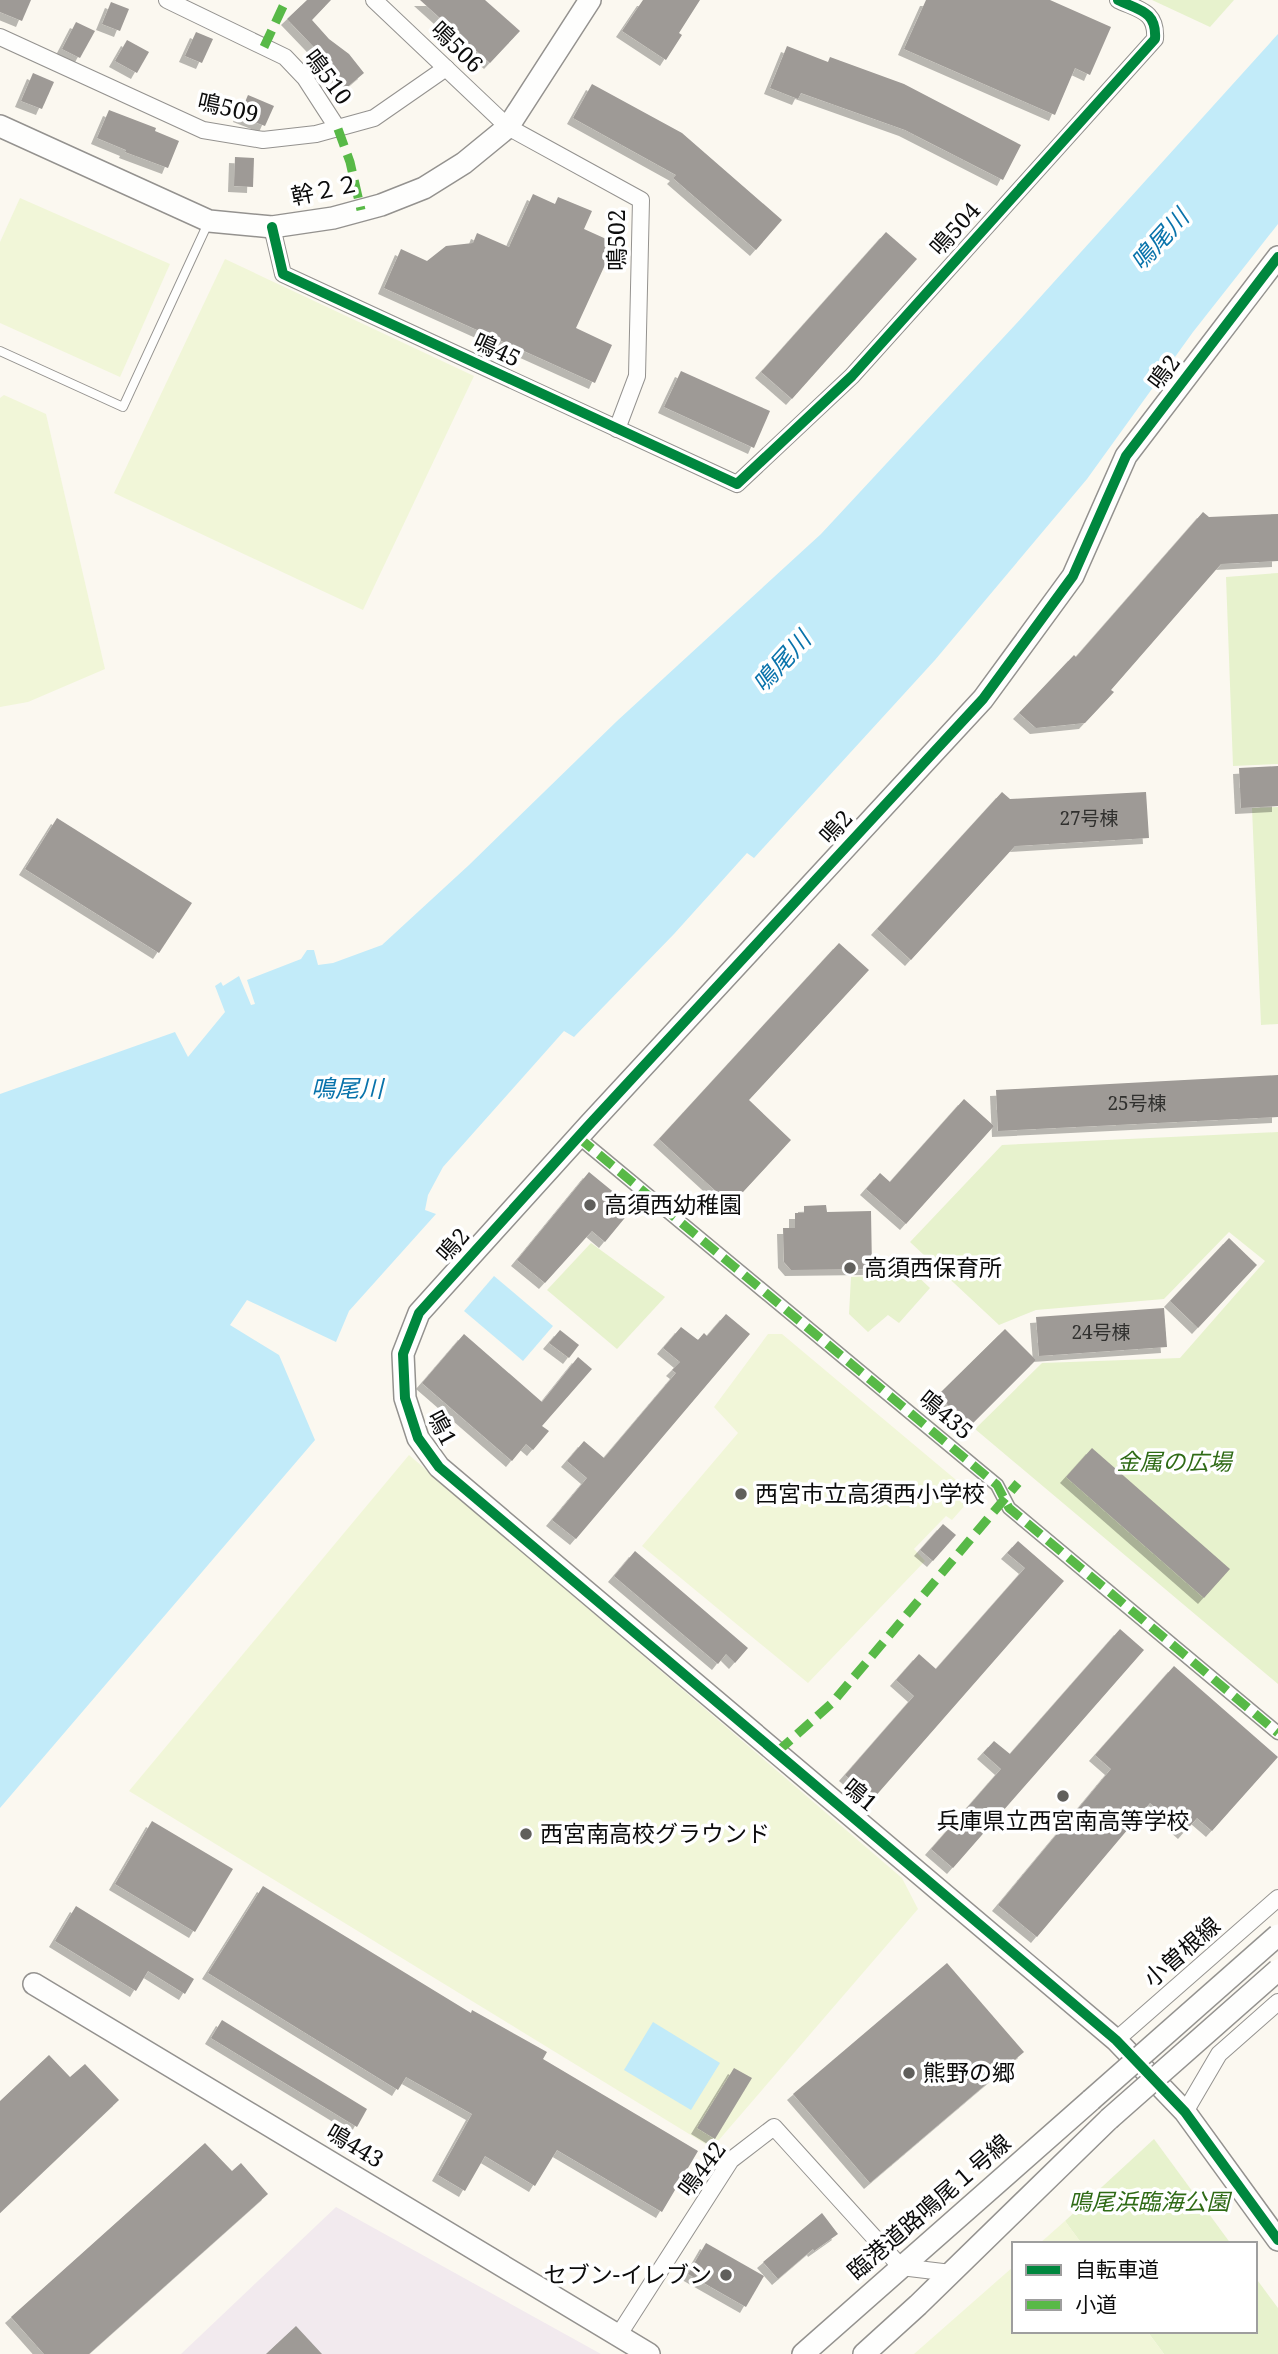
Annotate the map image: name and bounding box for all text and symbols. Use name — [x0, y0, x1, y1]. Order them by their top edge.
street label: 鳴506 — [424, 13, 491, 79]
street label: 鳴510 — [297, 42, 360, 111]
street label: 鳴509 — [195, 85, 262, 130]
street label: 幹２２ — [288, 166, 362, 212]
street label: 鳴504 — [922, 195, 987, 262]
water label: 鳴尾川 — [1123, 199, 1197, 277]
street label: 鳴502 — [600, 209, 632, 271]
street label: 鳴45 — [469, 324, 526, 374]
street label: 鳴2 — [1140, 347, 1187, 395]
water label: 鳴尾川 — [745, 621, 819, 699]
street label: 鳴2 — [811, 802, 859, 850]
house number: 27号棟 — [1059, 805, 1119, 831]
water label: 鳴尾川 — [311, 1071, 386, 1104]
house number: 25号棟 — [1107, 1090, 1167, 1116]
place label: 高須西幼稚園 — [604, 1188, 742, 1220]
marker: 高須西幼稚園 — [582, 1197, 598, 1213]
street label: 鳴2 — [428, 1220, 476, 1268]
place label: 高須西保育所 — [864, 1251, 1002, 1283]
marker: 高須西保育所 — [842, 1260, 858, 1276]
house number: 24号棟 — [1071, 1319, 1131, 1345]
street label: 鳴435 — [913, 1382, 981, 1446]
street label: 鳴1 — [420, 1404, 465, 1451]
park label: 金属の広場 — [1117, 1445, 1235, 1477]
place label: 西宮市立高須西小学校 — [755, 1477, 985, 1509]
marker: 西宮市立高須西小学校 — [733, 1486, 749, 1502]
street label: 鳴1 — [837, 1770, 885, 1818]
marker: 兵庫県立西宮南高等学校 — [1055, 1788, 1071, 1804]
place label: 兵庫県立西宮南高等学校 — [937, 1804, 1190, 1836]
place label: 西宮南高校グラウンド — [540, 1817, 770, 1849]
marker: 西宮南高校グラウンド — [518, 1826, 534, 1842]
street label: 小曽根線 — [1136, 1909, 1227, 1993]
place label: 熊野の郷 — [923, 2056, 1015, 2088]
marker: 熊野の郷 — [901, 2065, 917, 2081]
street label: 鳴443 — [321, 2116, 390, 2175]
street label: 臨港道路鳴尾１号線 — [840, 2126, 1017, 2286]
street label: 鳴442 — [670, 2134, 733, 2203]
park label: 鳴尾浜臨海公園 — [1069, 2185, 1233, 2217]
legend — [1012, 2242, 1257, 2333]
text: 自転車道 — [1075, 2255, 1159, 2283]
place label: セブン-イレブン — [544, 2258, 712, 2290]
marker: セブン-イレブン — [718, 2267, 734, 2283]
text: 小道 — [1075, 2290, 1117, 2318]

